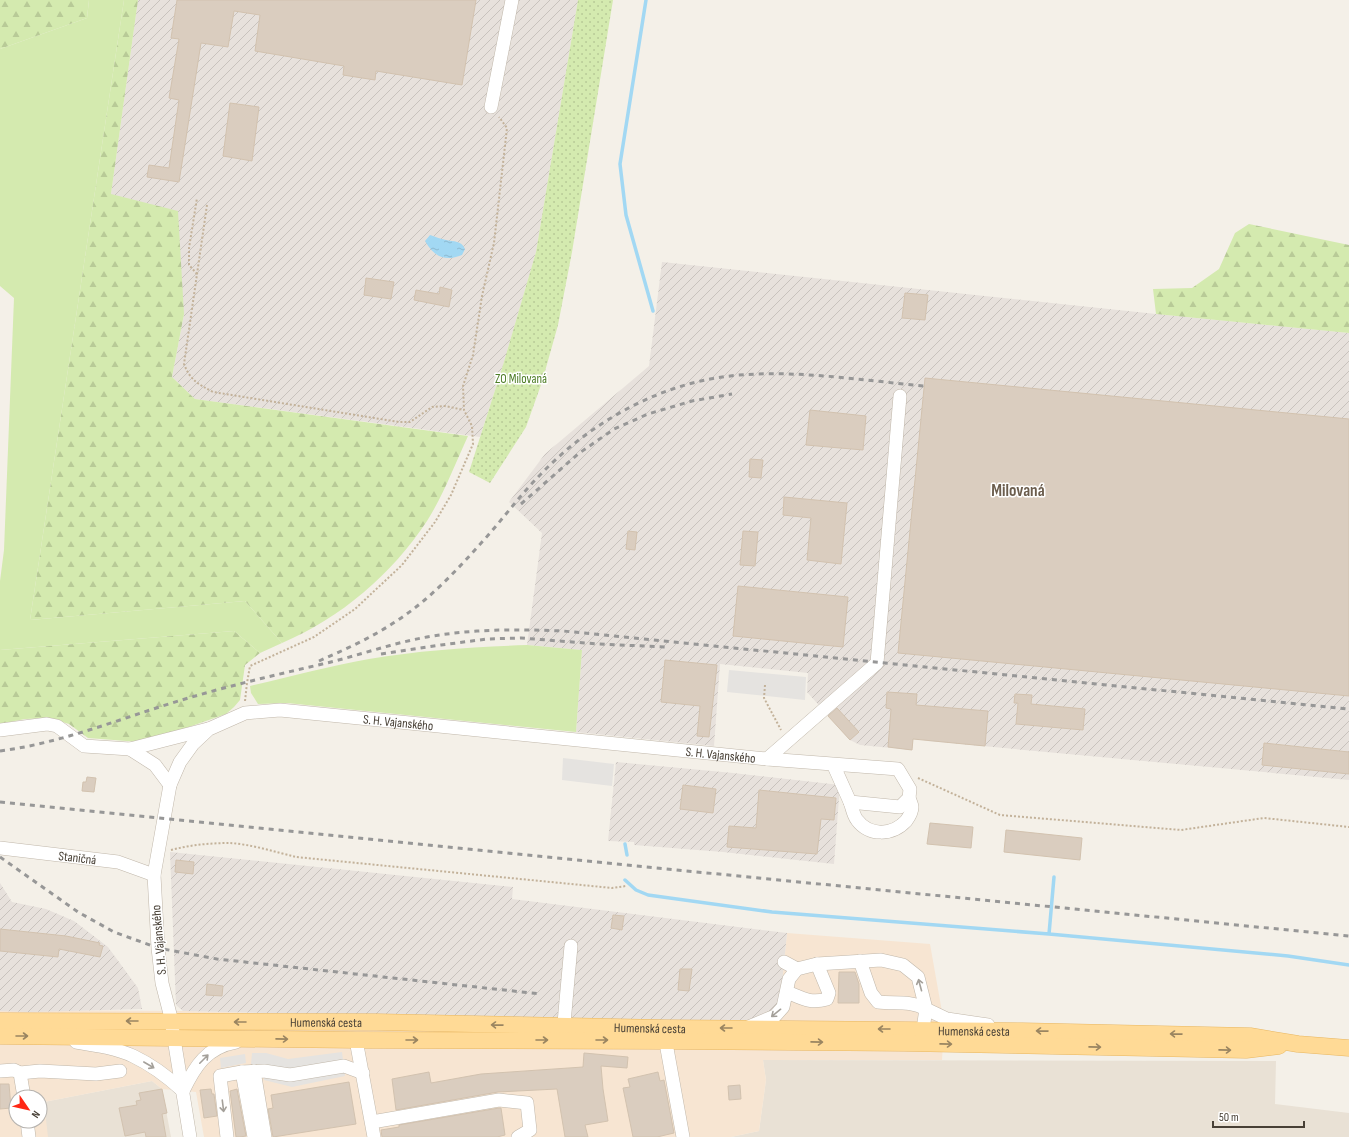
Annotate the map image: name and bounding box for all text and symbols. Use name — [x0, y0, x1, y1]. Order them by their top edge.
park label: ZO Milovaná — [495, 371, 547, 387]
district label: Milovaná — [991, 481, 1045, 501]
street label: S. H. Vajanského — [362, 711, 434, 734]
street label: S. H. Vajanského — [685, 744, 756, 767]
street label: Staničná — [57, 848, 97, 868]
street label: S. H. Vajanského — [148, 904, 170, 976]
one-way arrow — [916, 979, 923, 992]
one-way arrow — [771, 1009, 781, 1018]
street label: Humenská cesta — [290, 1015, 362, 1031]
one-way arrow — [126, 1017, 139, 1025]
one-way arrow — [234, 1018, 247, 1026]
street label: Humenská cesta — [614, 1020, 686, 1037]
one-way arrow — [491, 1021, 504, 1029]
street label: Humenská cesta — [938, 1023, 1010, 1040]
one-way arrow — [720, 1024, 733, 1032]
one-way arrow — [878, 1025, 891, 1033]
one-way arrow — [1036, 1027, 1049, 1035]
one-way arrow — [1170, 1030, 1183, 1038]
one-way arrow — [15, 1032, 28, 1040]
one-way arrow — [275, 1035, 288, 1043]
one-way arrow — [405, 1036, 418, 1044]
one-way arrow — [535, 1036, 548, 1044]
one-way arrow — [595, 1036, 608, 1044]
one-way arrow — [810, 1038, 823, 1046]
one-way arrow — [939, 1040, 952, 1048]
one-way arrow — [1088, 1043, 1101, 1051]
one-way arrow — [1218, 1046, 1231, 1053]
one-way arrow — [199, 1054, 209, 1064]
one-way arrow — [143, 1062, 155, 1070]
north arrow — [8, 1089, 48, 1129]
one-way arrow — [219, 1100, 227, 1113]
scale bar — [1213, 1103, 1304, 1129]
text: N — [29, 1108, 43, 1120]
text: 50 m — [1219, 1110, 1239, 1125]

